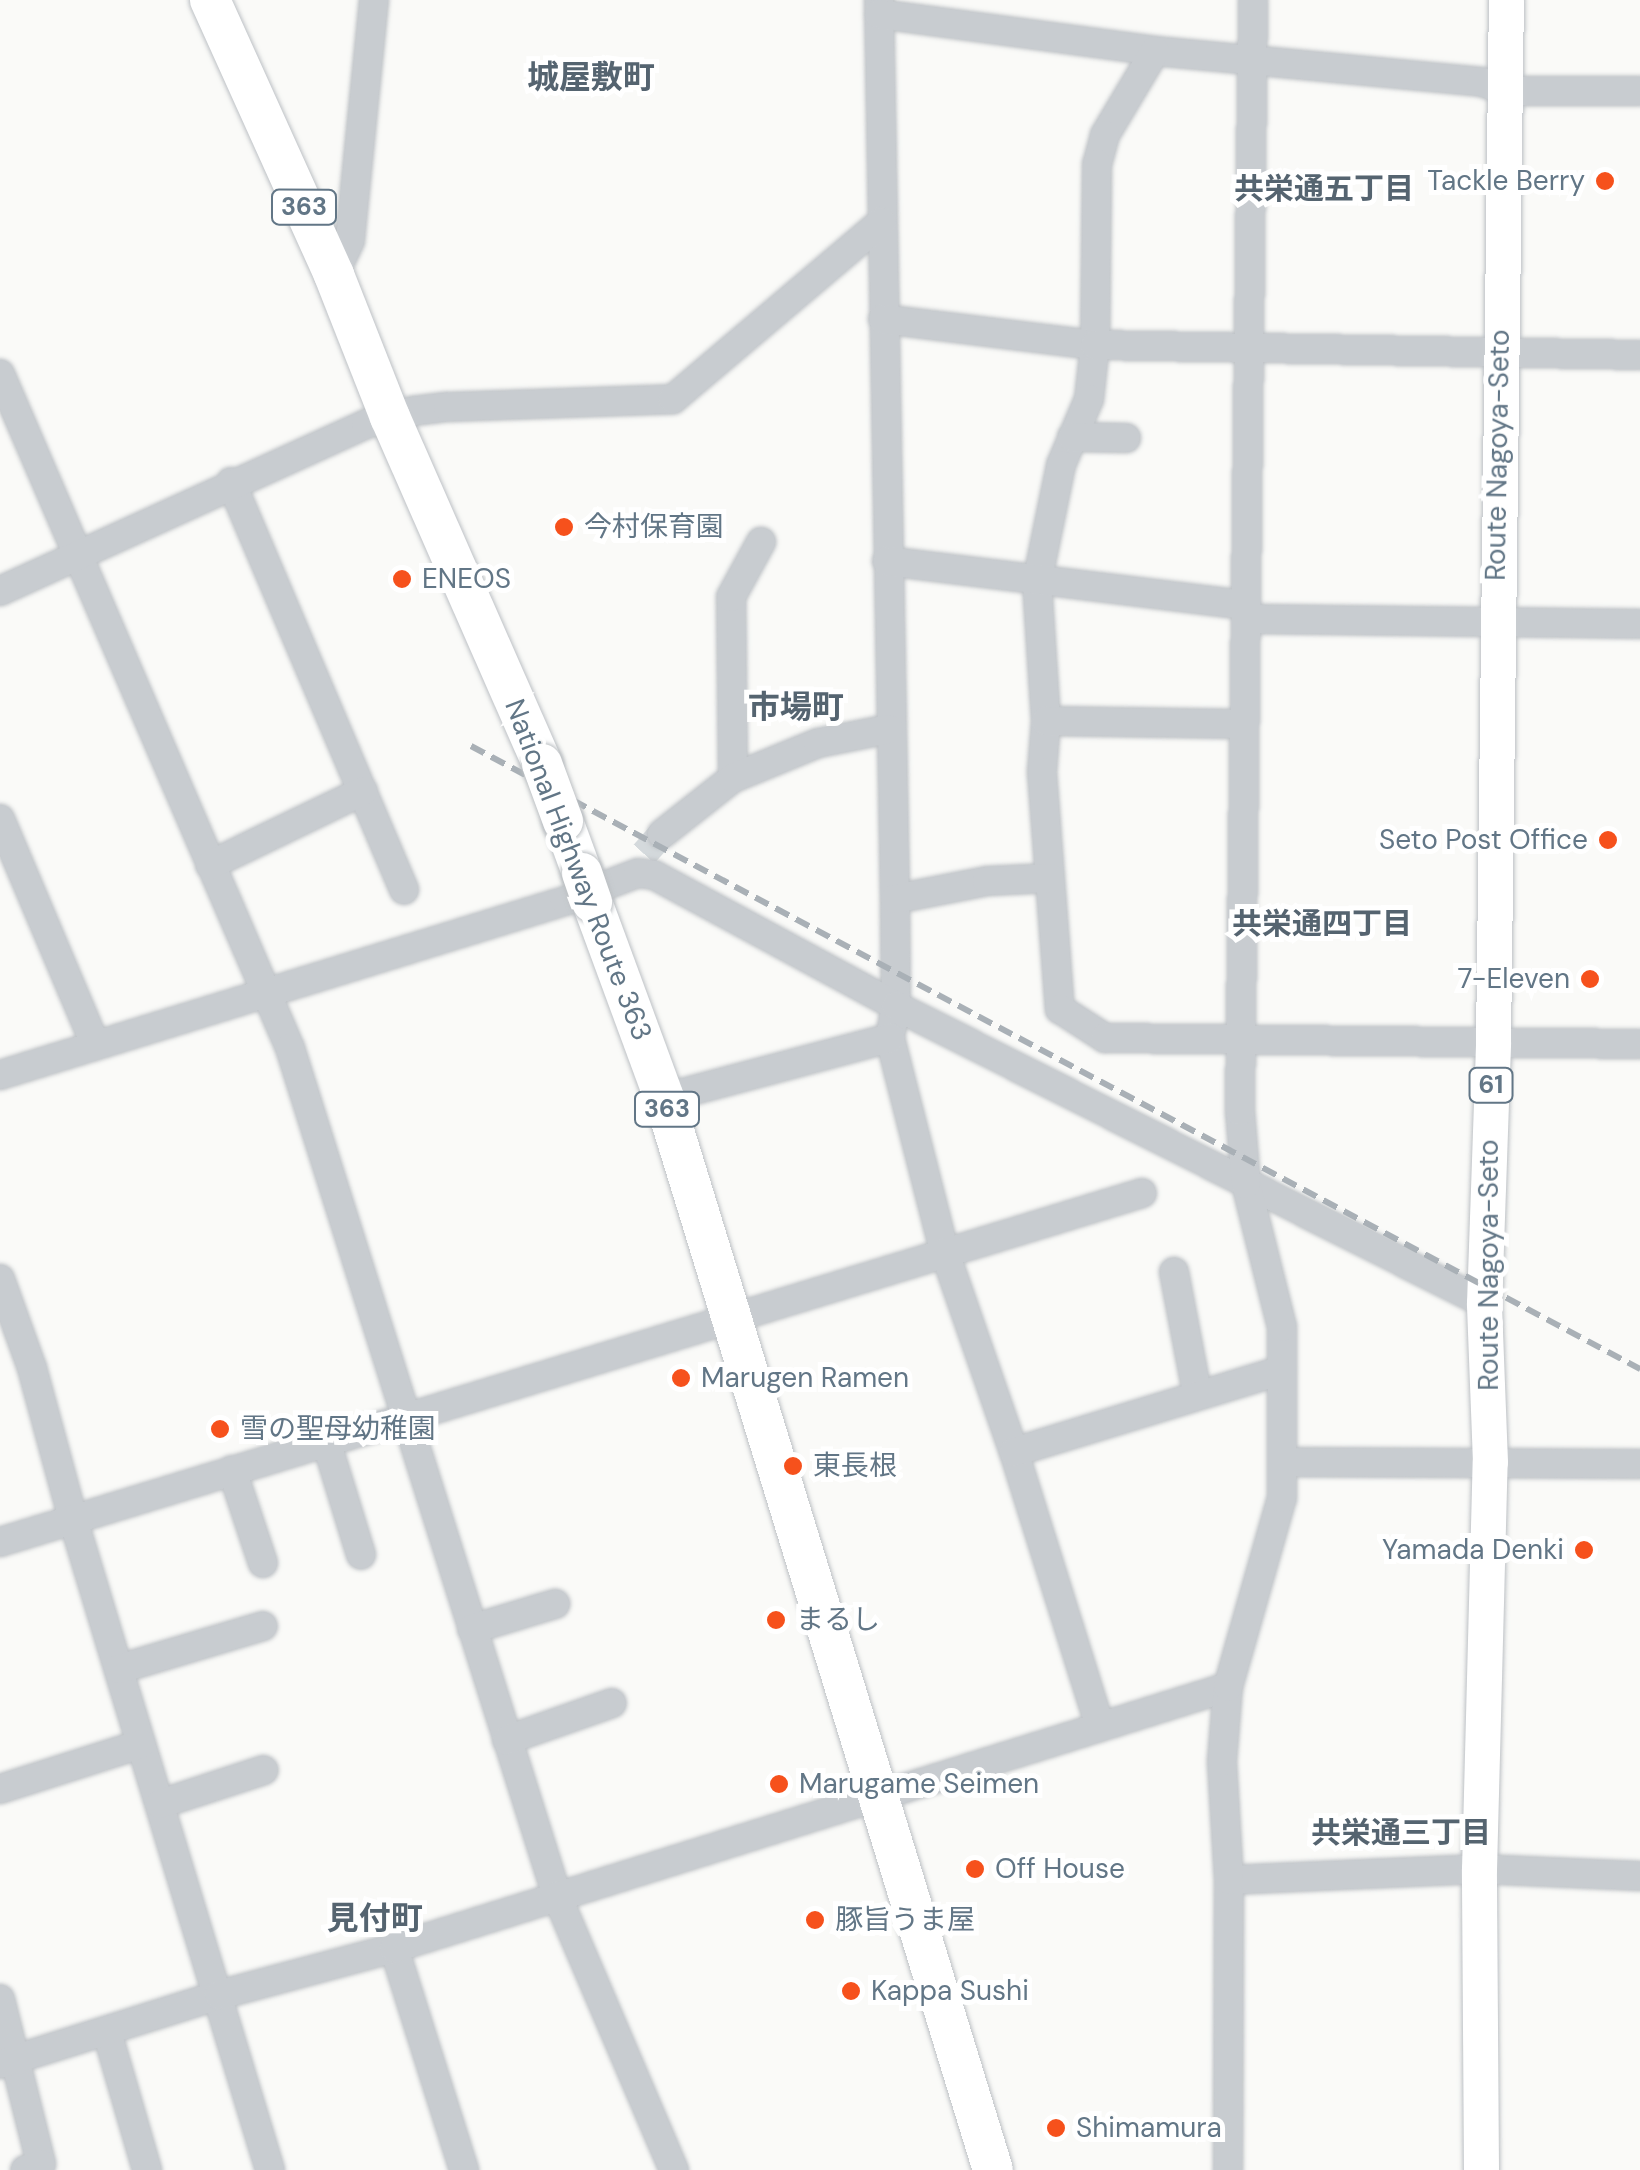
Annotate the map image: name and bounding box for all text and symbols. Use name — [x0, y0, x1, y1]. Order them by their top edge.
district label: 城屋敷町 — [527, 58, 655, 96]
place label: Tackle Berry — [1427, 164, 1585, 198]
marker: Tackle Berry — [1594, 170, 1616, 192]
district label: 共栄通五丁目 — [1234, 171, 1414, 207]
road number: 363 — [269, 187, 339, 227]
street label: Route Nagoya-Seto — [1479, 329, 1517, 581]
place label: 今村保育園 — [584, 510, 724, 544]
marker: 今村保育園 — [553, 516, 575, 538]
place label: ENEOS — [422, 562, 511, 596]
marker: ENEOS — [391, 568, 413, 590]
district label: 市場町 — [748, 688, 844, 726]
street label: National Highway Route 363 — [497, 695, 659, 1045]
place label: Seto Post Office — [1379, 823, 1588, 857]
marker: Seto Post Office — [1597, 829, 1619, 851]
district label: 共栄通四丁目 — [1232, 906, 1412, 942]
place label: 7-Eleven — [1457, 962, 1570, 996]
marker: 7-Eleven — [1579, 968, 1601, 990]
road number: 61 — [1468, 1065, 1514, 1105]
road number: 363 — [632, 1089, 702, 1129]
street label: Route Nagoya-Seto — [1472, 1139, 1506, 1391]
place label: Marugen Ramen — [701, 1361, 909, 1395]
marker: Marugen Ramen — [670, 1367, 692, 1389]
place label: 雪の聖母幼稚園 — [240, 1412, 436, 1446]
marker: 雪の聖母幼稚園 — [209, 1418, 231, 1440]
place label: 東長根 — [813, 1449, 897, 1483]
marker: 東長根 — [782, 1455, 804, 1477]
place label: Yamada Denki — [1382, 1533, 1564, 1567]
marker: Yamada Denki — [1573, 1539, 1595, 1561]
place label: まるし — [796, 1603, 880, 1637]
marker: まるし — [765, 1609, 787, 1631]
place label: Marugame Seimen — [799, 1767, 1039, 1801]
marker: Marugame Seimen — [768, 1773, 790, 1795]
district label: 共栄通三丁目 — [1311, 1815, 1491, 1851]
place label: Off House — [995, 1852, 1125, 1886]
marker: Off House — [964, 1858, 986, 1880]
district label: 見付町 — [327, 1899, 423, 1937]
place label: 豚旨うま屋 — [835, 1903, 975, 1937]
marker: 豚旨うま屋 — [804, 1909, 826, 1931]
place label: Kappa Sushi — [871, 1974, 1029, 2008]
marker: Kappa Sushi — [840, 1980, 862, 2002]
place label: Shimamura — [1076, 2111, 1222, 2145]
marker: Shimamura — [1045, 2117, 1067, 2139]

